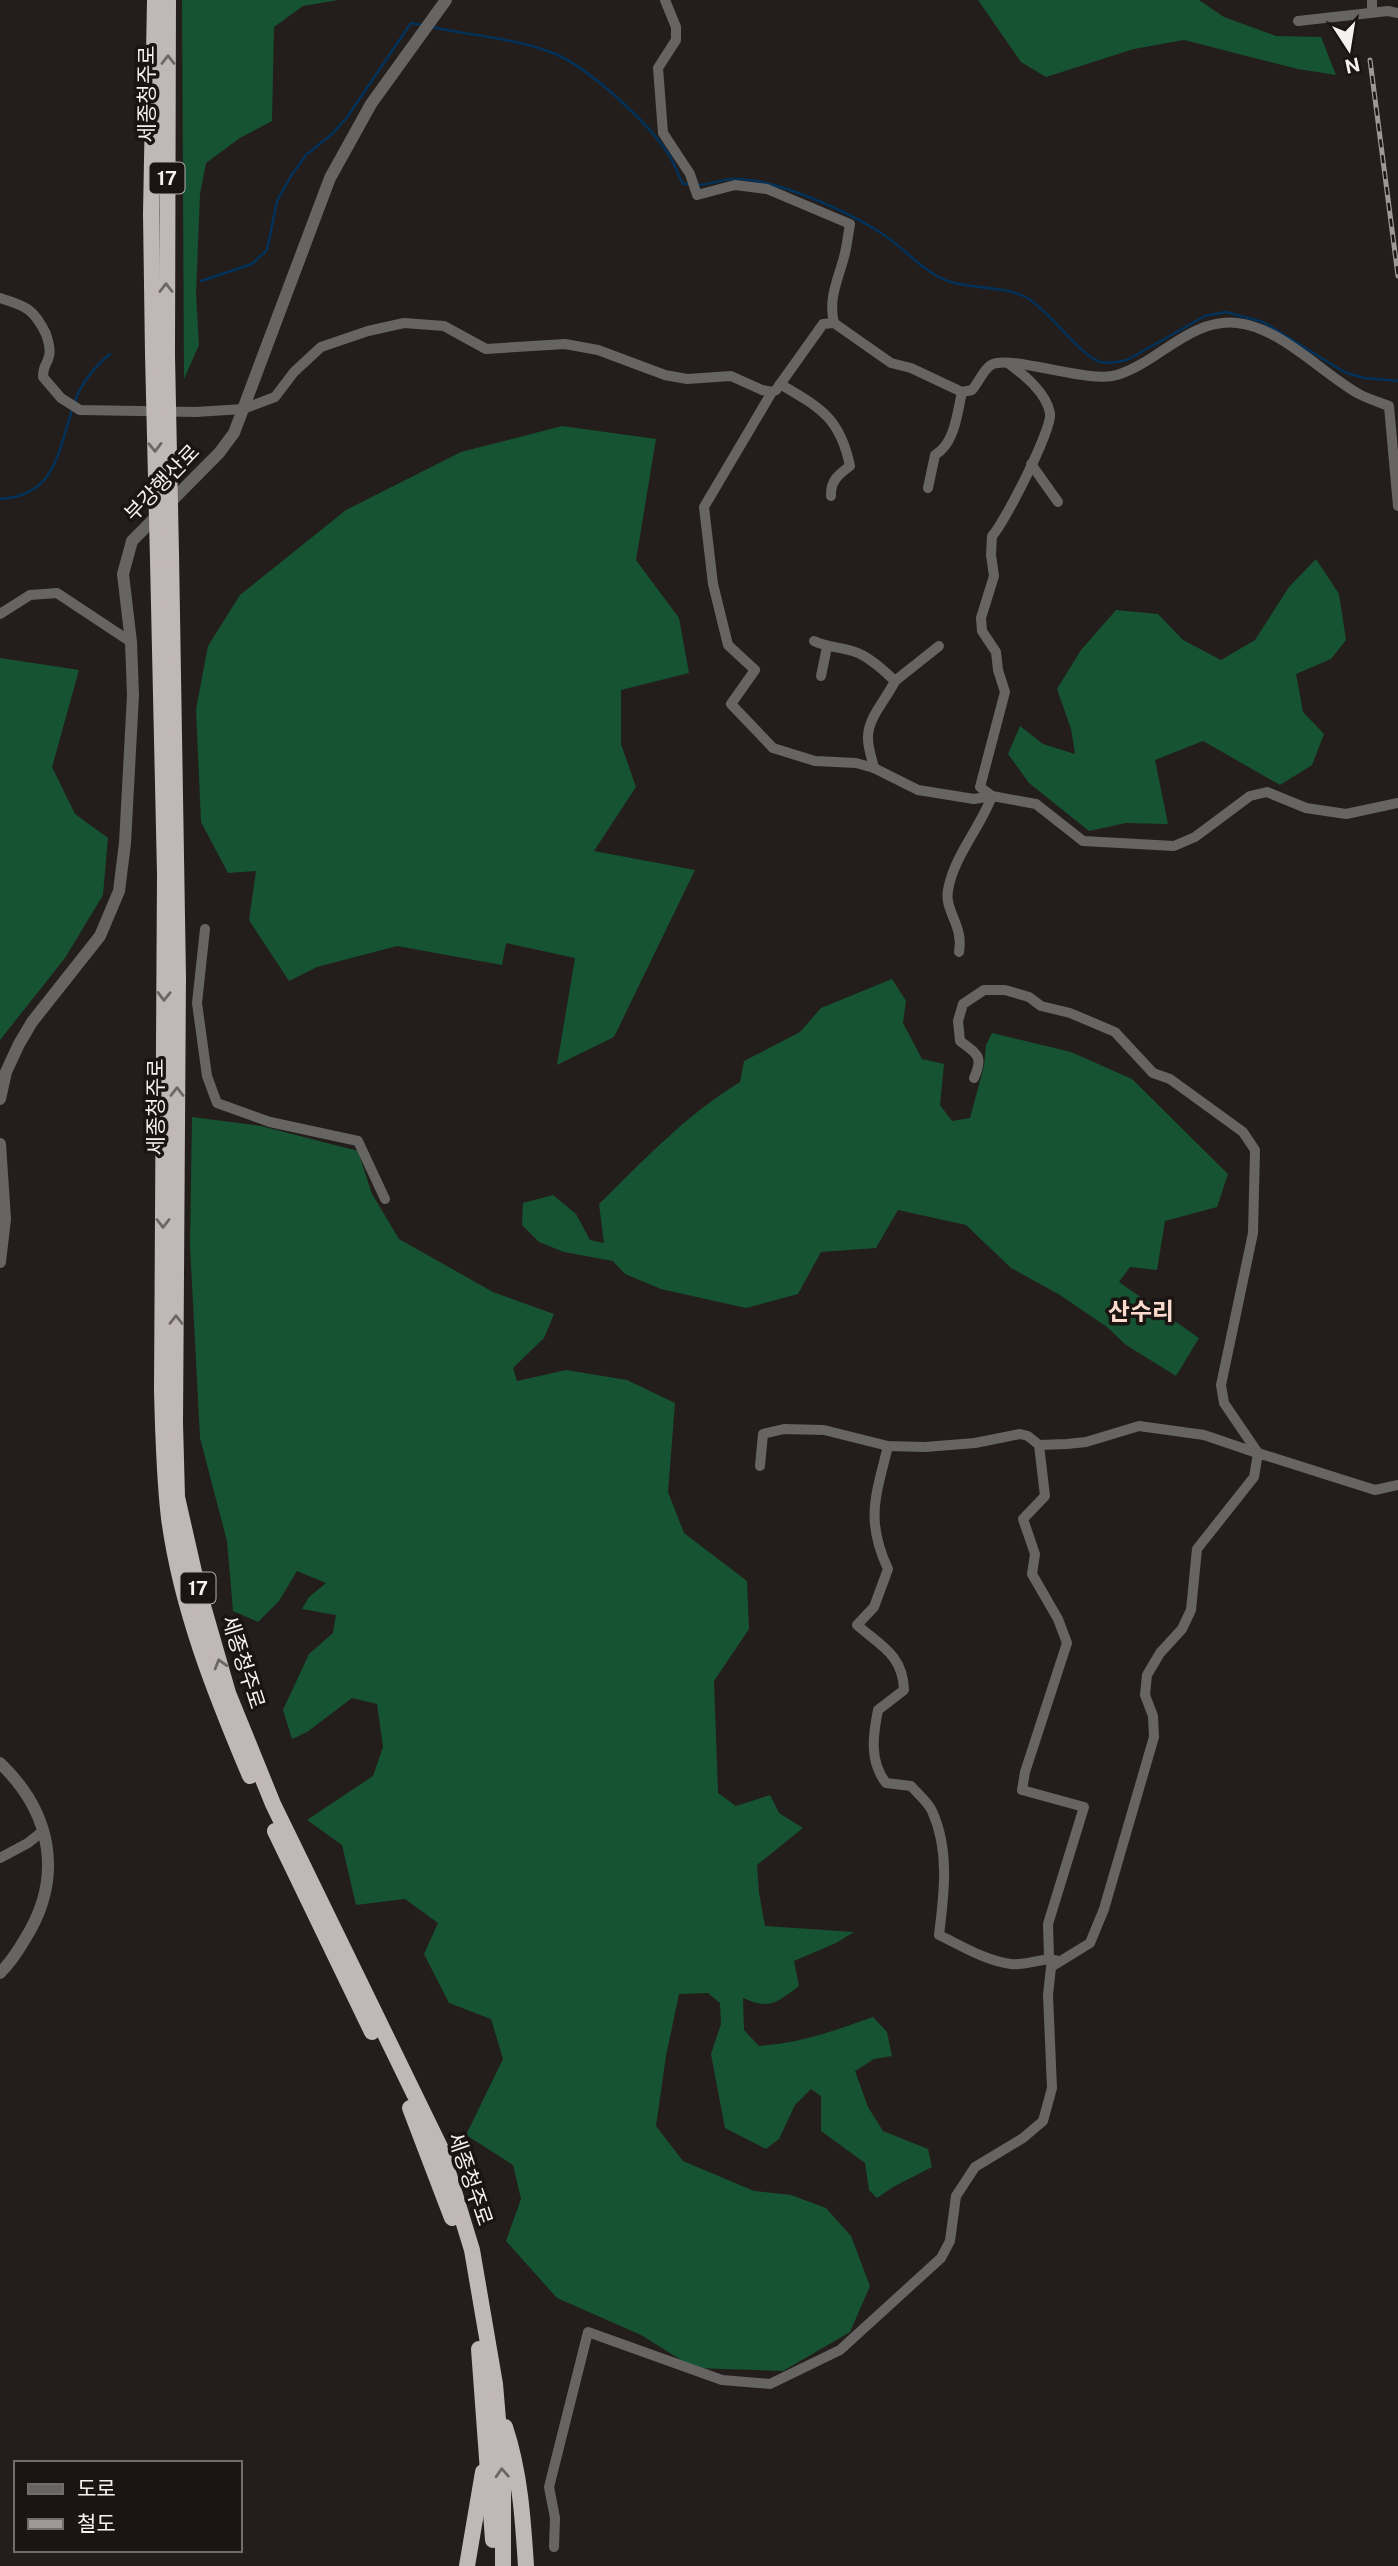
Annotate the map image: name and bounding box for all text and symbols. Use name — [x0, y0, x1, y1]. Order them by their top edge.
north arrow — [1314, 14, 1384, 84]
street label: 세종청주로 — [134, 46, 159, 142]
text: N — [1343, 53, 1362, 78]
one-way arrow — [160, 55, 176, 65]
road number: 17 — [150, 162, 184, 194]
one-way arrow — [158, 282, 174, 293]
street label: 부강행산로 — [119, 439, 204, 526]
one-way arrow — [147, 442, 163, 452]
one-way arrow — [156, 991, 172, 1001]
street label: 세종청주로 — [143, 1059, 168, 1155]
one-way arrow — [169, 1087, 185, 1097]
one-way arrow — [155, 1218, 171, 1229]
district label: 산수리 — [1108, 1297, 1174, 1325]
one-way arrow — [168, 1314, 183, 1325]
road number: 17 — [180, 1572, 216, 1604]
street label: 세종청주로 — [217, 1612, 270, 1712]
one-way arrow — [213, 1659, 228, 1671]
street label: 세종청주로 — [443, 2129, 498, 2229]
legend — [14, 2461, 242, 2552]
one-way arrow — [495, 2468, 510, 2479]
text: 도로 — [77, 2476, 116, 2501]
text: 철도 — [77, 2511, 116, 2536]

